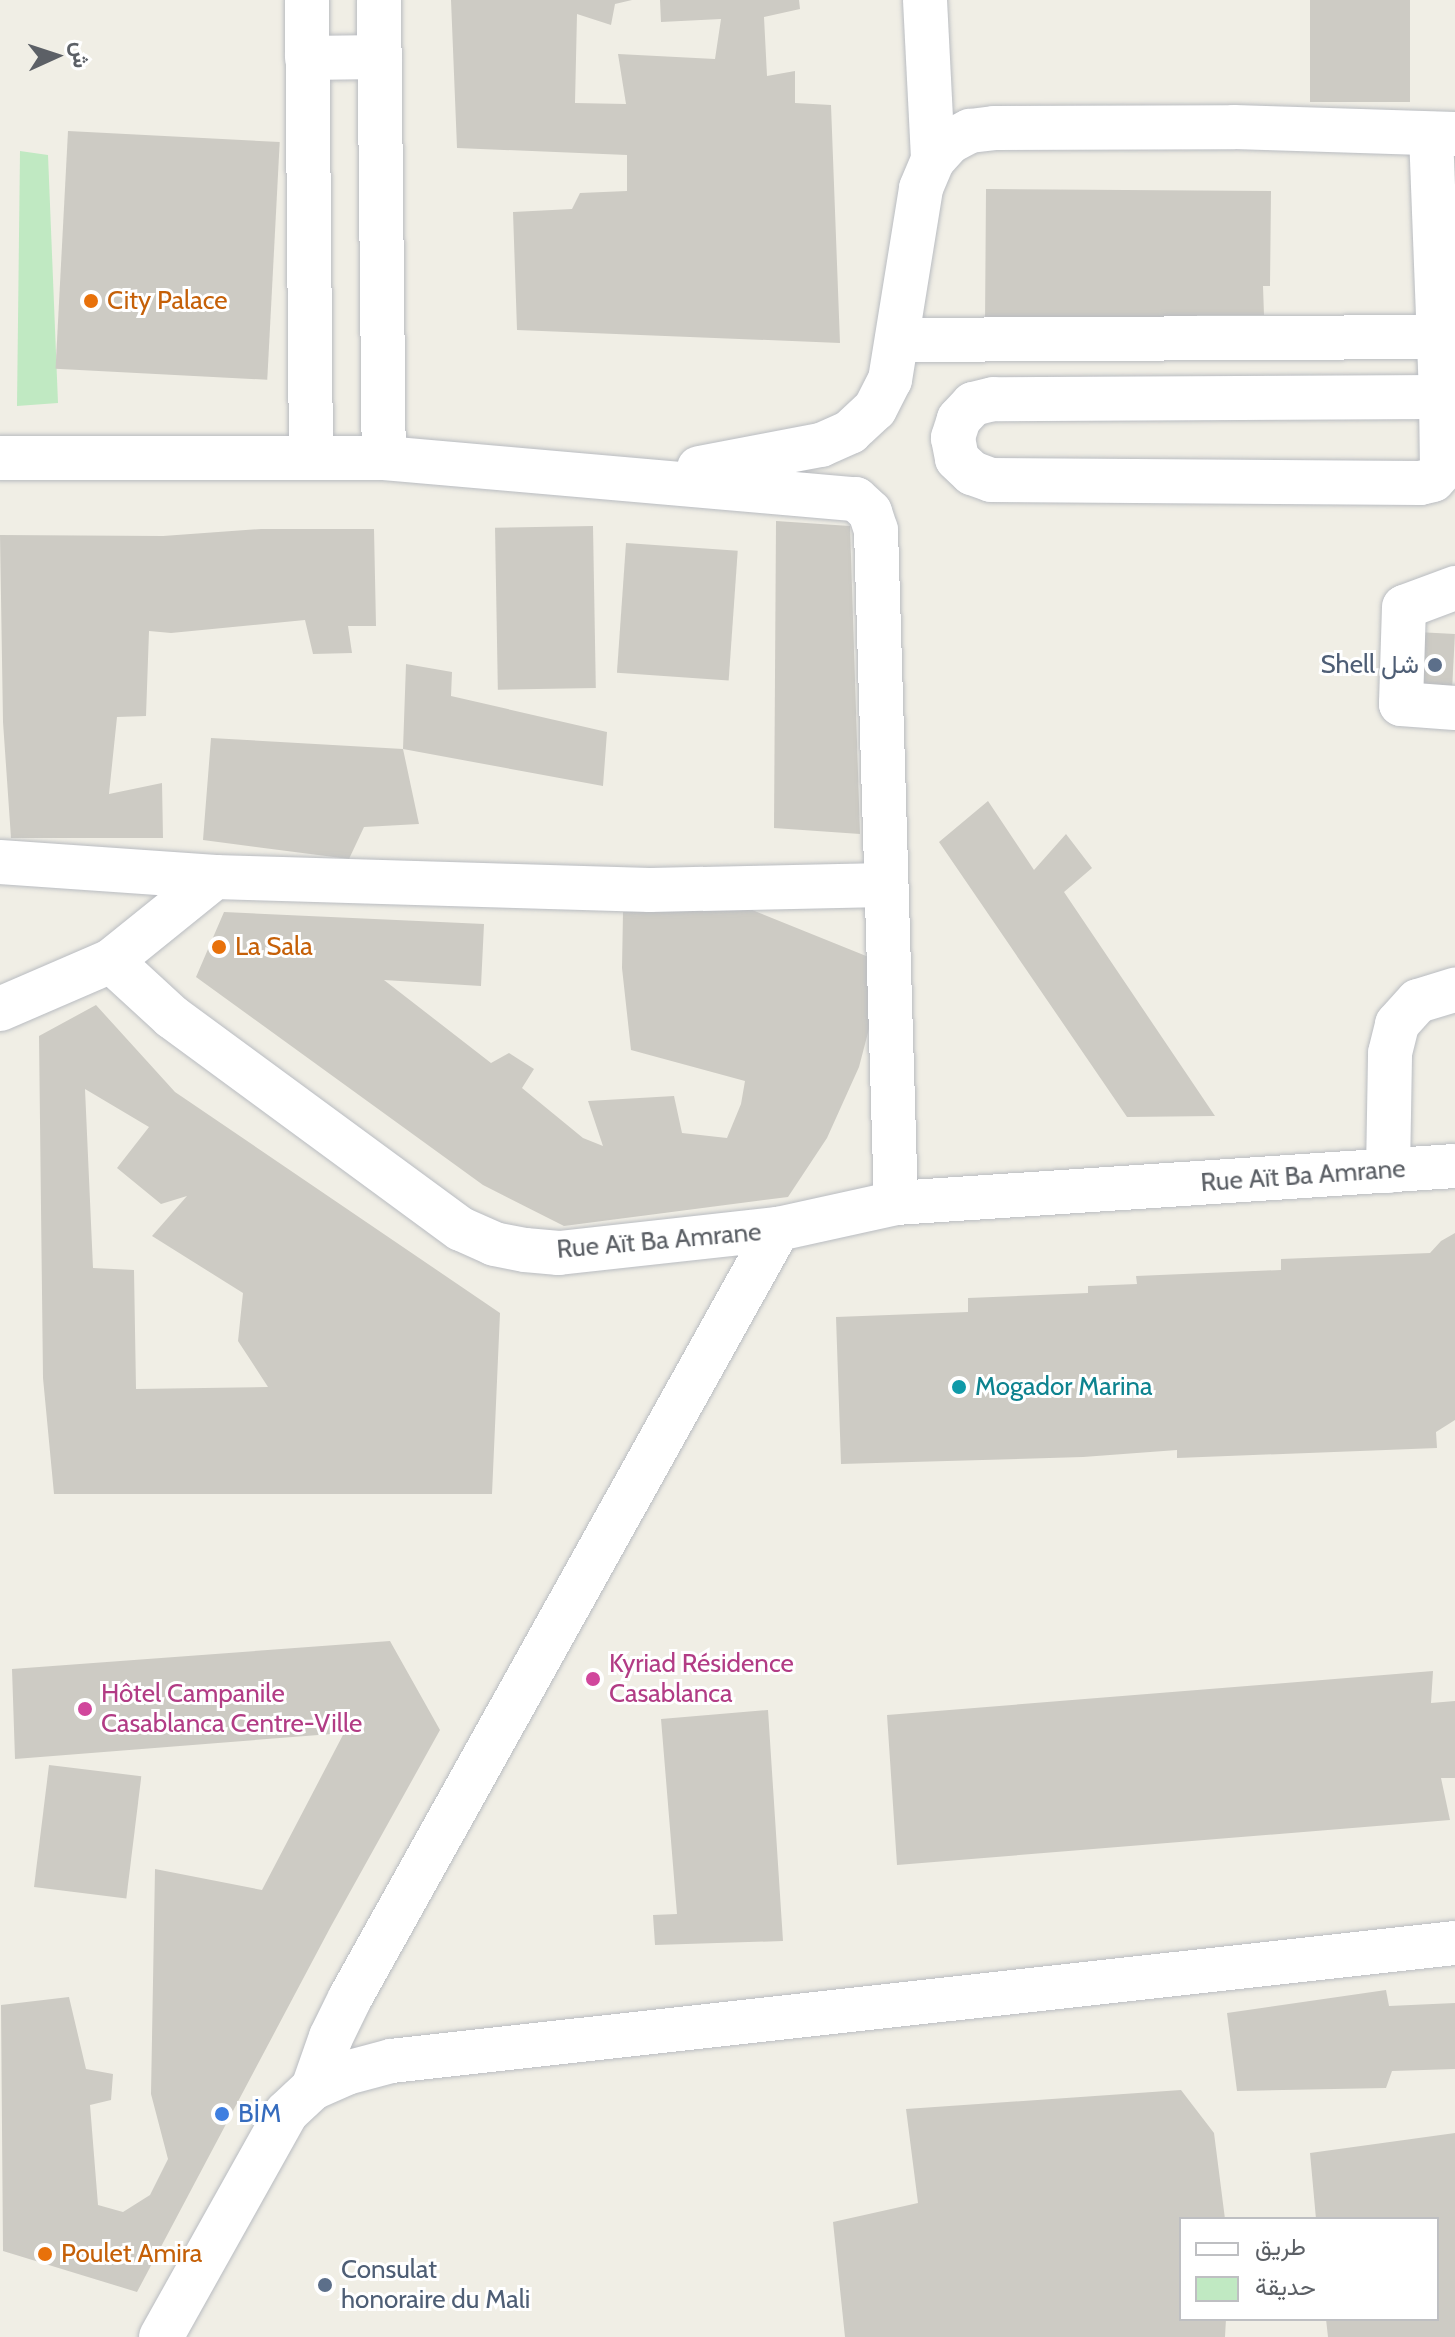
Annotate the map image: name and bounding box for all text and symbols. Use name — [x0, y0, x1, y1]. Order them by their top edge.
north arrow — [16, 16, 96, 96]
text: ش — [66, 41, 95, 69]
place label: City Palace — [107, 285, 228, 317]
marker: City Palace — [82, 292, 100, 310]
place label: Shell شل — [1321, 649, 1419, 681]
marker: Shell شل — [1426, 656, 1444, 674]
place label: La Sala — [235, 931, 313, 963]
marker: La Sala — [210, 938, 228, 956]
street label: Rue Aït Ba Amrane — [1200, 1153, 1406, 1199]
street label: Rue Aït Ba Amrane — [555, 1217, 763, 1265]
place label: Mogador Marina — [975, 1371, 1153, 1403]
marker: Mogador Marina — [950, 1378, 968, 1396]
place label: Kyriad Résidence Casablanca — [609, 1648, 794, 1710]
marker: Kyriad Résidence Casablanca — [584, 1670, 602, 1688]
place label: Hôtel Campanile Casablanca Centre-Ville — [101, 1678, 362, 1740]
marker: Hôtel Campanile Casablanca Centre-Ville — [76, 1700, 94, 1718]
place label: BİM — [238, 2098, 281, 2130]
marker: BİM — [213, 2105, 231, 2123]
legend — [1179, 2217, 1439, 2321]
text: طريق — [1255, 2232, 1306, 2261]
place label: Poulet Amira — [61, 2238, 202, 2270]
marker: Poulet Amira — [36, 2245, 54, 2263]
place label: Consulat honoraire du Mali — [341, 2254, 530, 2316]
text: حديقة — [1255, 2272, 1316, 2301]
marker: Consulat honoraire du Mali — [316, 2276, 334, 2294]

